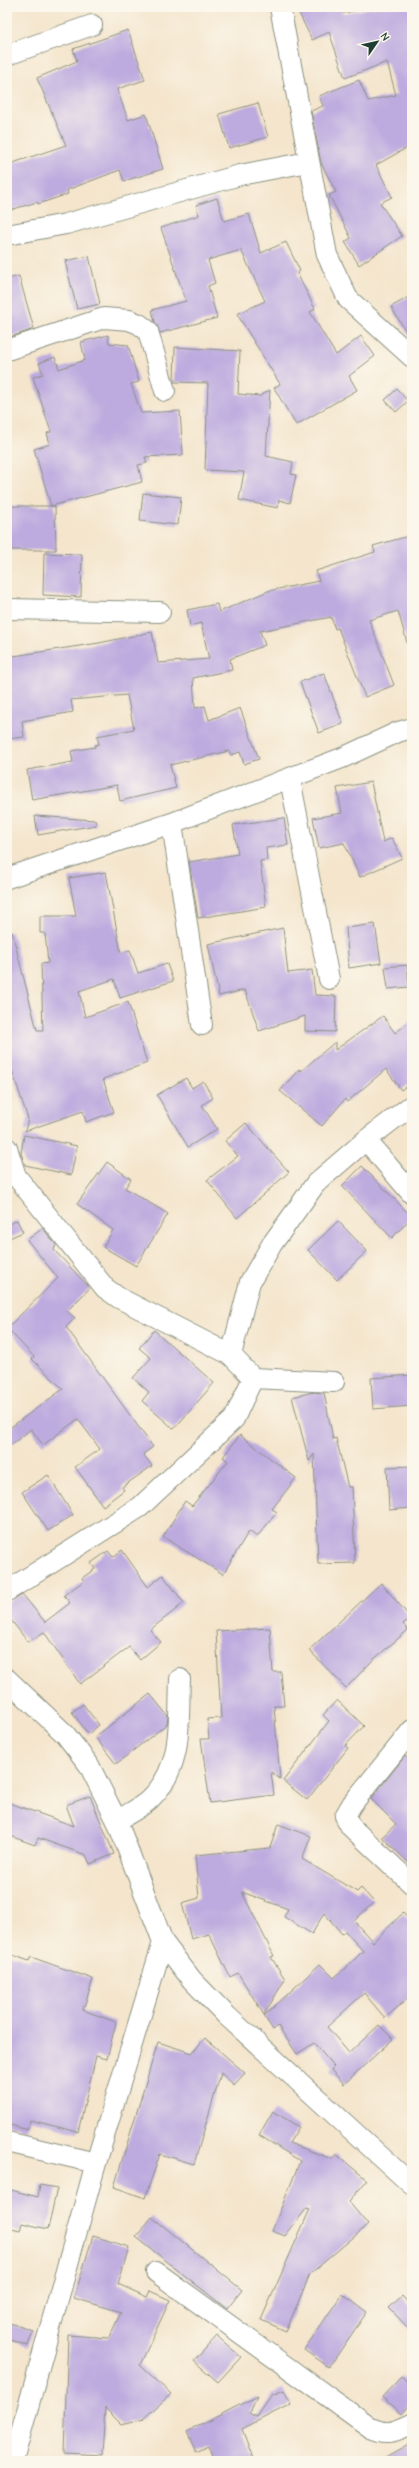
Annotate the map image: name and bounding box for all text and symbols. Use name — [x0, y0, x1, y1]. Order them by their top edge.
north arrow — [357, 22, 397, 62]
text: N — [377, 30, 392, 43]

